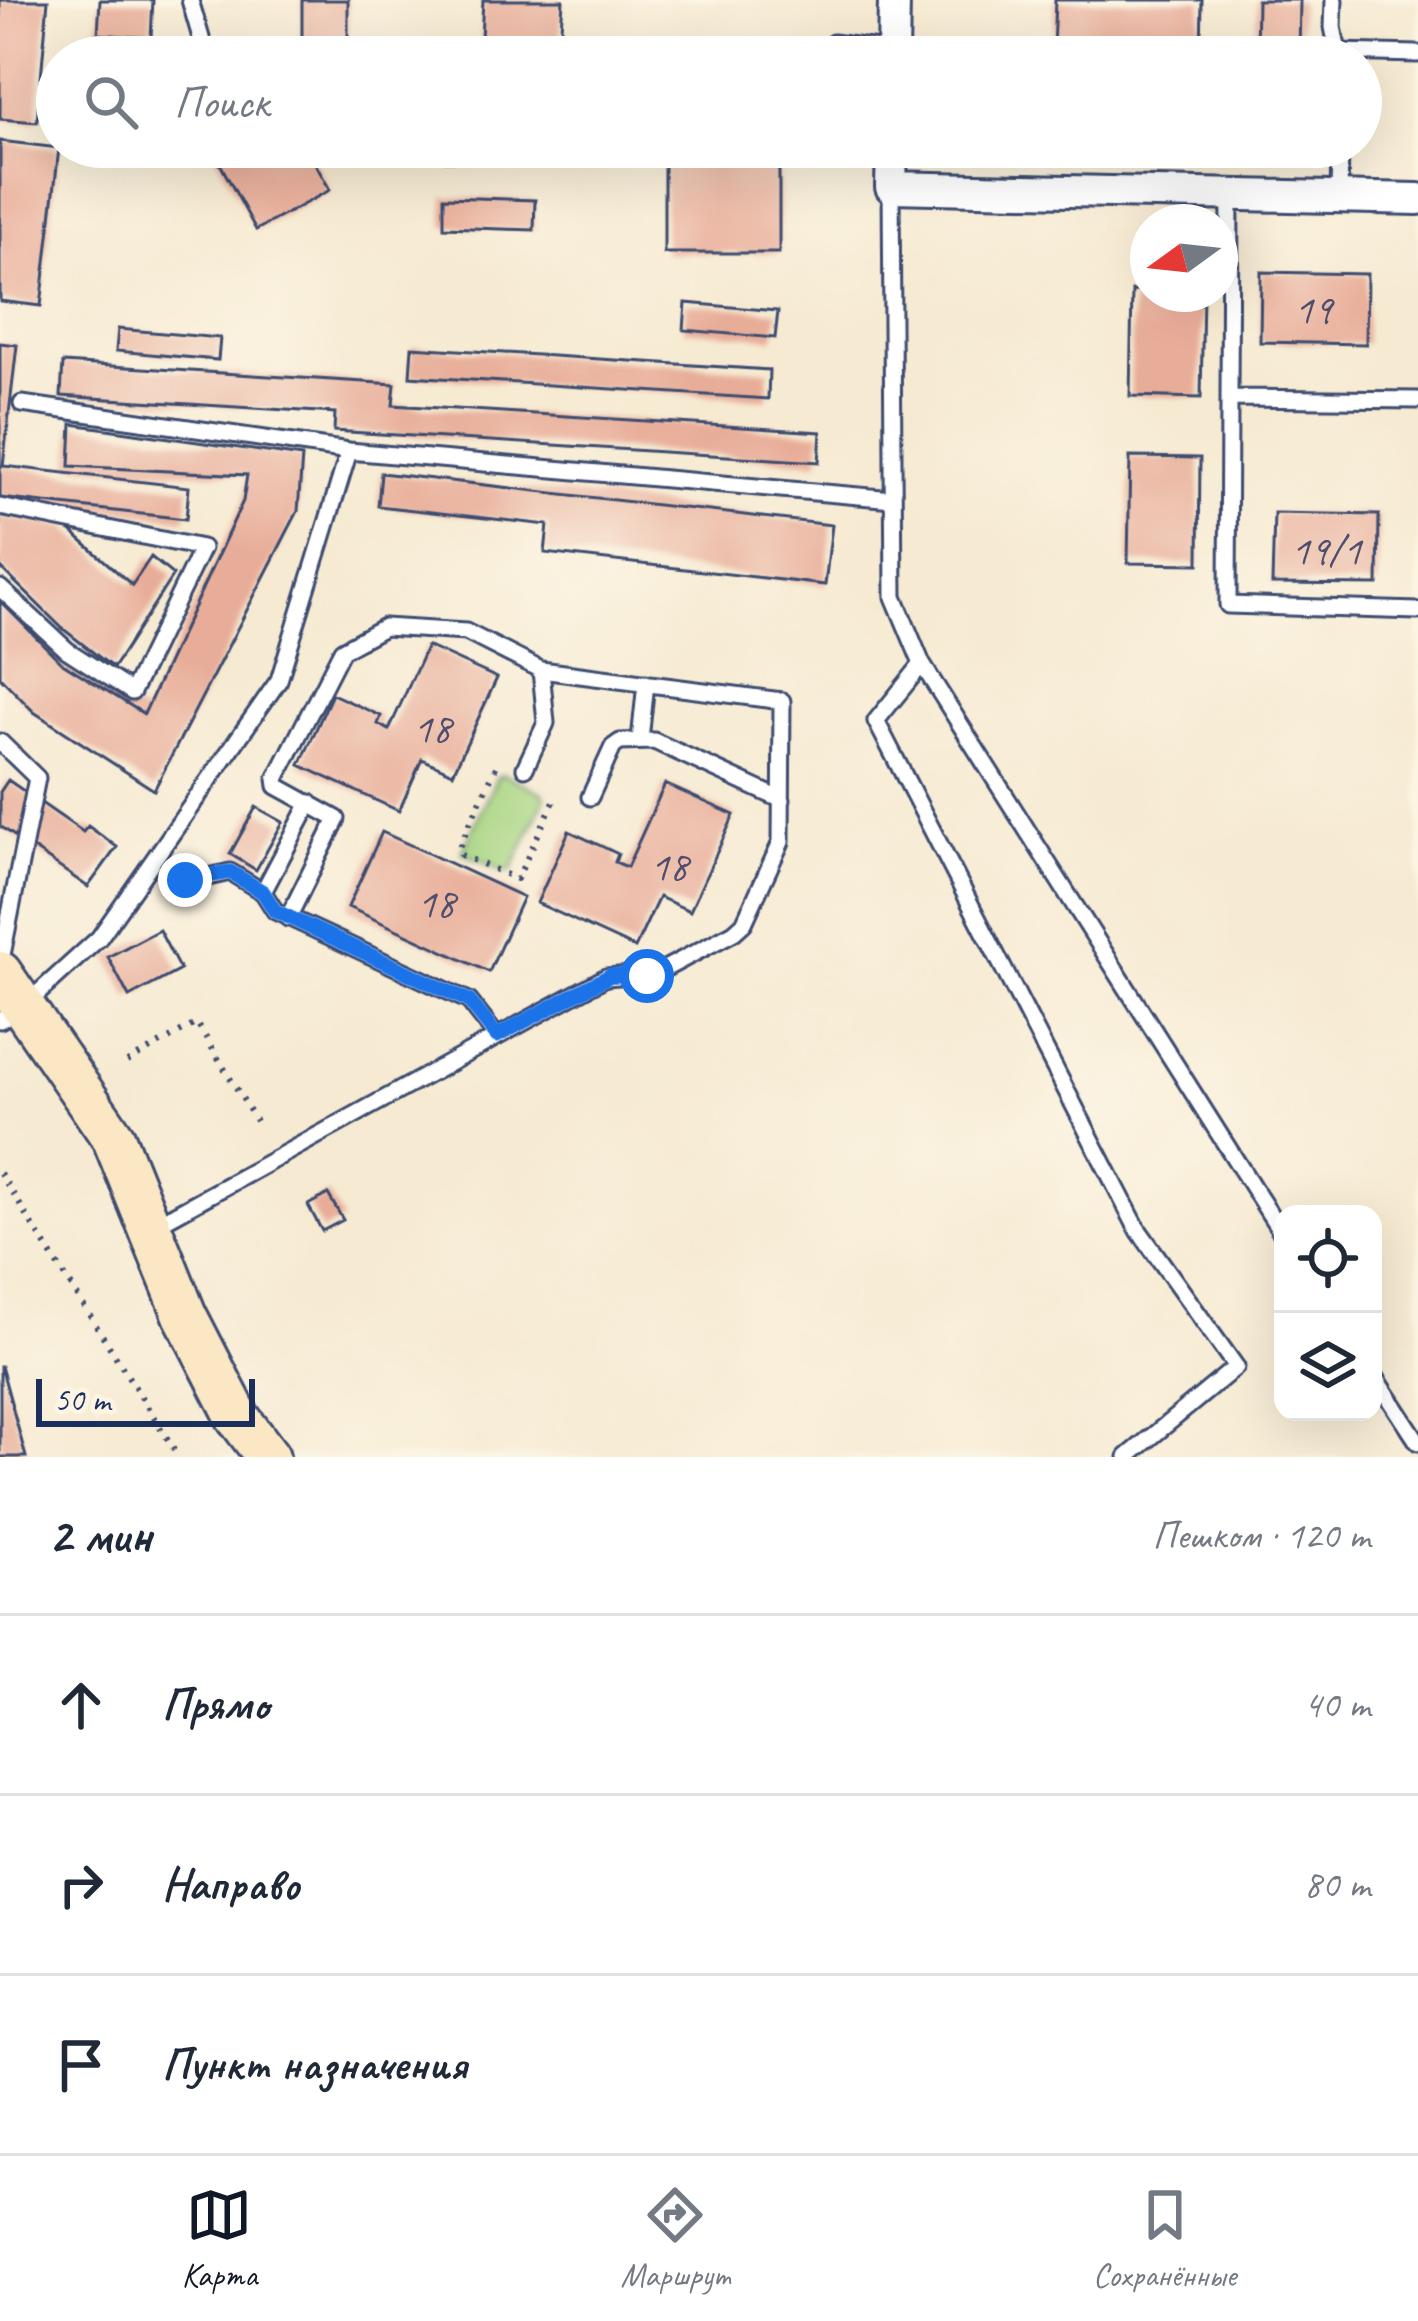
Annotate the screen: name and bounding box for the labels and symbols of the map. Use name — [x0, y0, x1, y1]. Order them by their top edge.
north arrow — [1130, 204, 1238, 312]
house number: 19 — [1294, 283, 1335, 336]
house number: 19/1 — [1291, 524, 1363, 577]
house number: 18 — [413, 702, 455, 755]
house number: 18 — [650, 840, 692, 893]
route end — [158, 853, 212, 907]
house number: 18 — [417, 877, 459, 930]
route start — [620, 949, 674, 1003]
scale bar — [36, 1373, 255, 1426]

